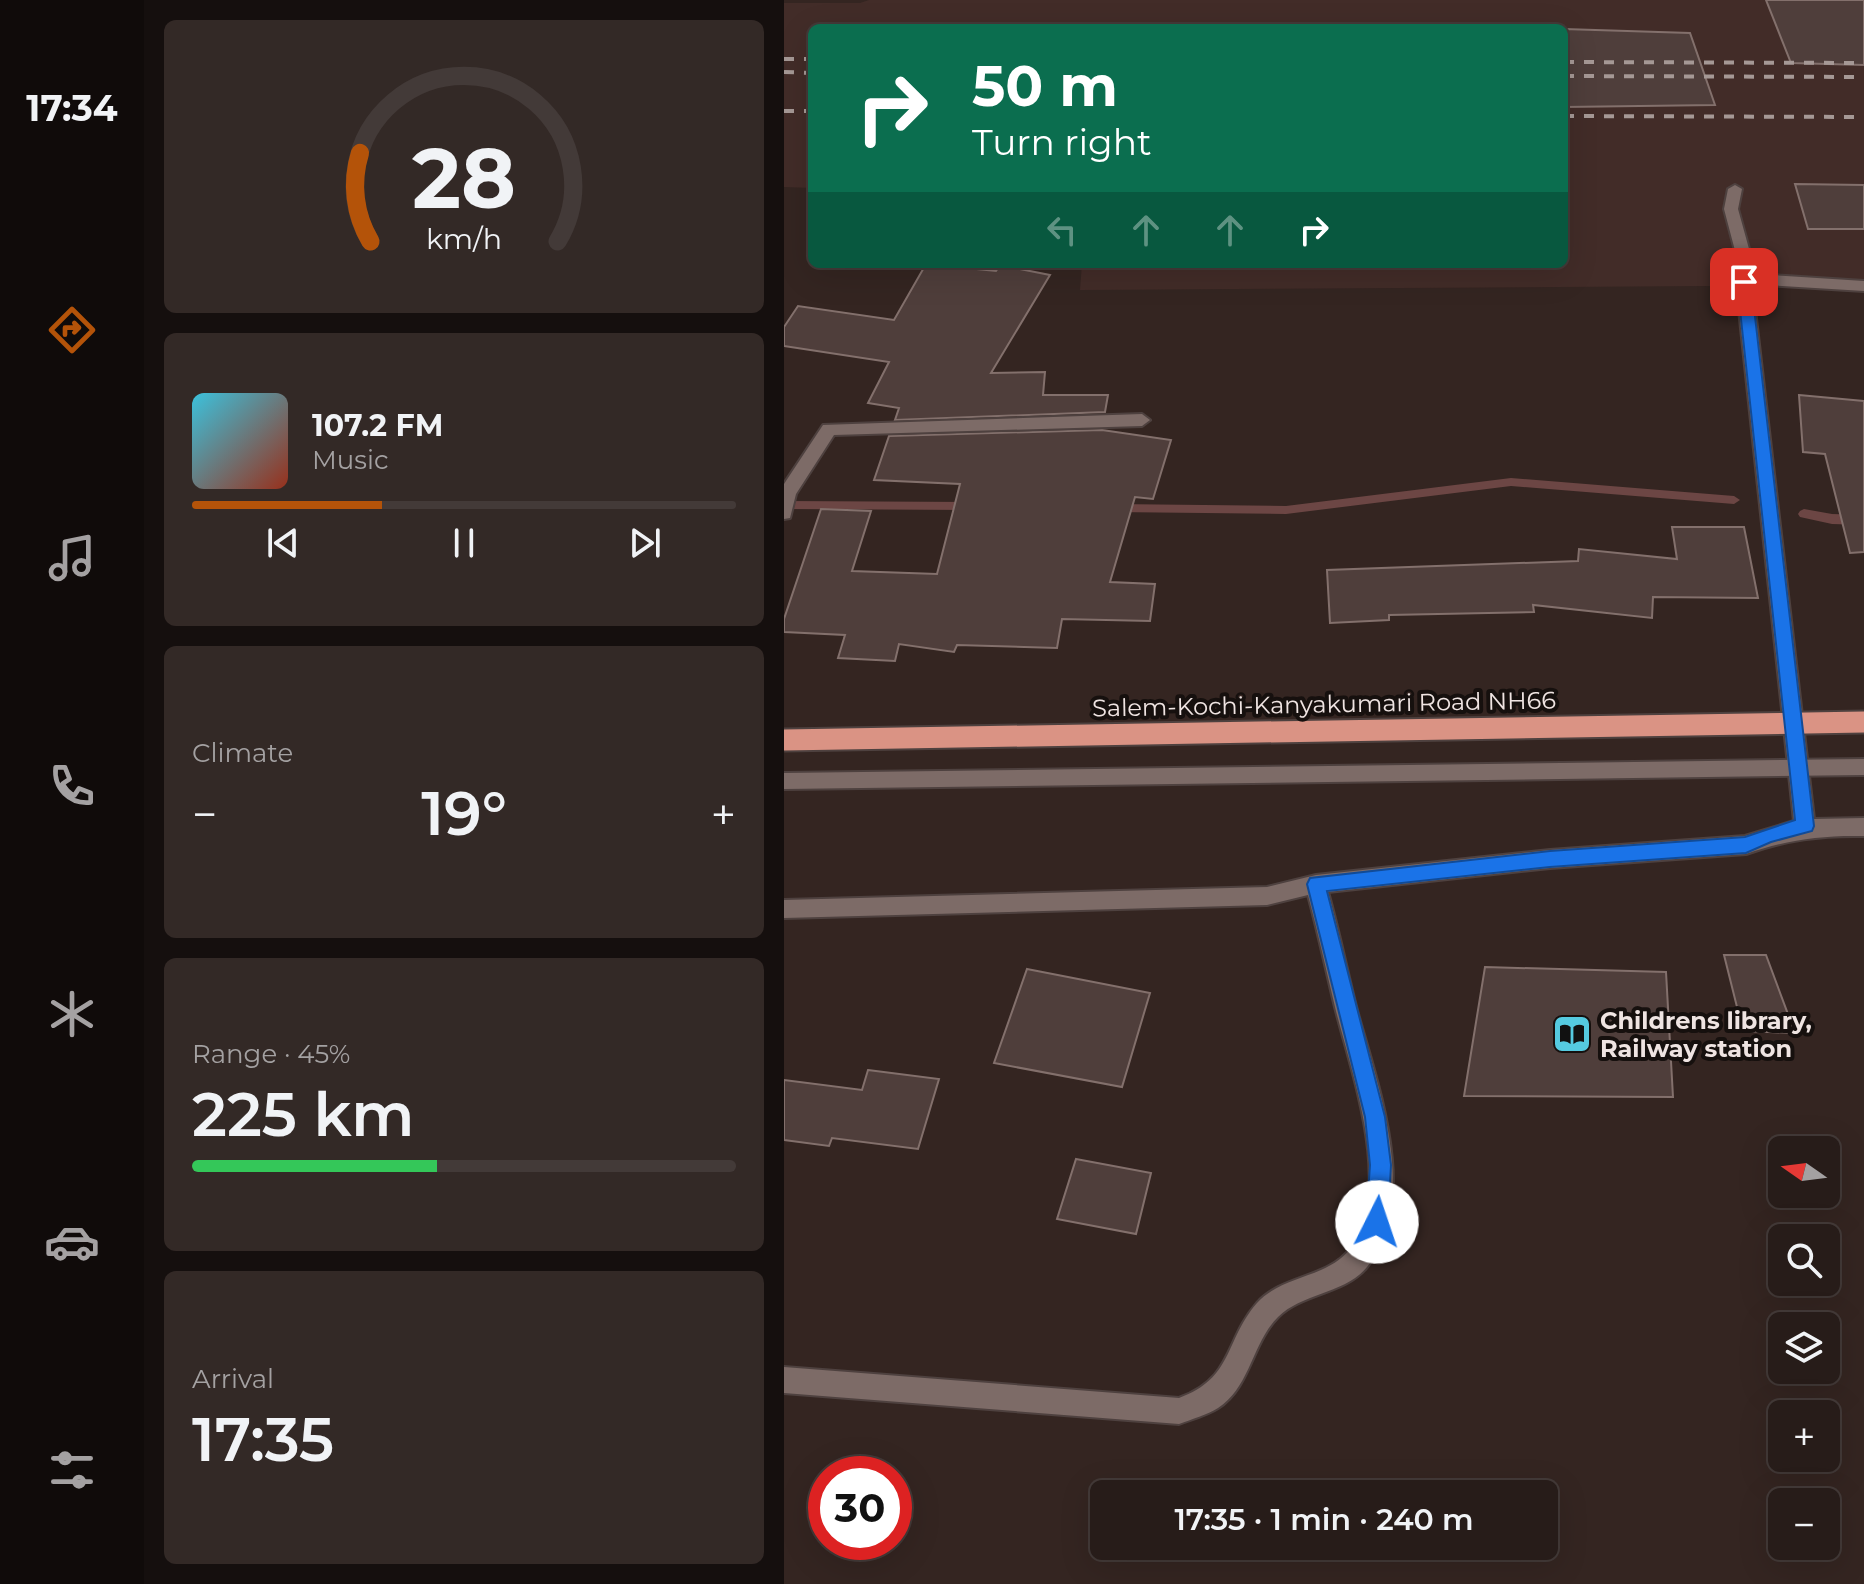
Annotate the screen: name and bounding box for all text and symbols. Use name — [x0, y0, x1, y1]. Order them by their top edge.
text: 50 m — [972, 52, 1118, 120]
icon: right — [840, 56, 944, 160]
text: 17:34 — [26, 86, 118, 130]
text: Turn right — [972, 120, 1152, 164]
text: 28 — [412, 127, 516, 229]
icon: left — [1040, 208, 1084, 252]
icon: ahead — [1124, 208, 1168, 252]
icon: ahead — [1208, 208, 1252, 252]
icon: right — [1292, 208, 1336, 252]
text: km/h — [426, 222, 502, 257]
pin — [1710, 248, 1778, 316]
icon: arrive — [1722, 260, 1766, 304]
icon: directions — [44, 302, 100, 358]
text: 107.2 FM — [312, 407, 443, 444]
text: Music — [312, 444, 389, 476]
icon: previous — [261, 521, 305, 565]
icon: pause — [442, 521, 486, 565]
icon: next — [623, 521, 667, 565]
icon: music — [44, 530, 100, 586]
street label: Salem-Kochi-Kanyakumari Road NH66 — [1092, 685, 1556, 723]
text: Climate — [192, 737, 293, 769]
icon: phone — [44, 758, 100, 814]
text: 19° — [421, 777, 507, 850]
text: − — [192, 787, 217, 841]
text: + — [711, 787, 736, 841]
icon: climate — [44, 986, 100, 1042]
place label: Childrens library, Railway station — [1600, 1006, 1812, 1063]
library icon: Childrens library, Railway station — [1551, 1013, 1593, 1055]
text: Range · 45% — [192, 1038, 350, 1070]
text: 225 km — [192, 1078, 414, 1151]
north arrow — [1768, 1136, 1840, 1208]
map controls — [1768, 1136, 1840, 1560]
position arrow — [1335, 1180, 1419, 1264]
icon: car — [44, 1214, 100, 1270]
button: search — [1768, 1224, 1840, 1296]
button: layers — [1768, 1312, 1840, 1384]
text: Arrival — [192, 1363, 274, 1395]
button: + — [1768, 1400, 1840, 1472]
text: 17:35 — [192, 1403, 334, 1476]
icon: filters — [44, 1442, 100, 1498]
speed limit sign: 30 — [808, 1456, 912, 1560]
button: − — [1768, 1488, 1840, 1560]
text: 17:35 · 1 min · 240 m — [1174, 1501, 1474, 1538]

